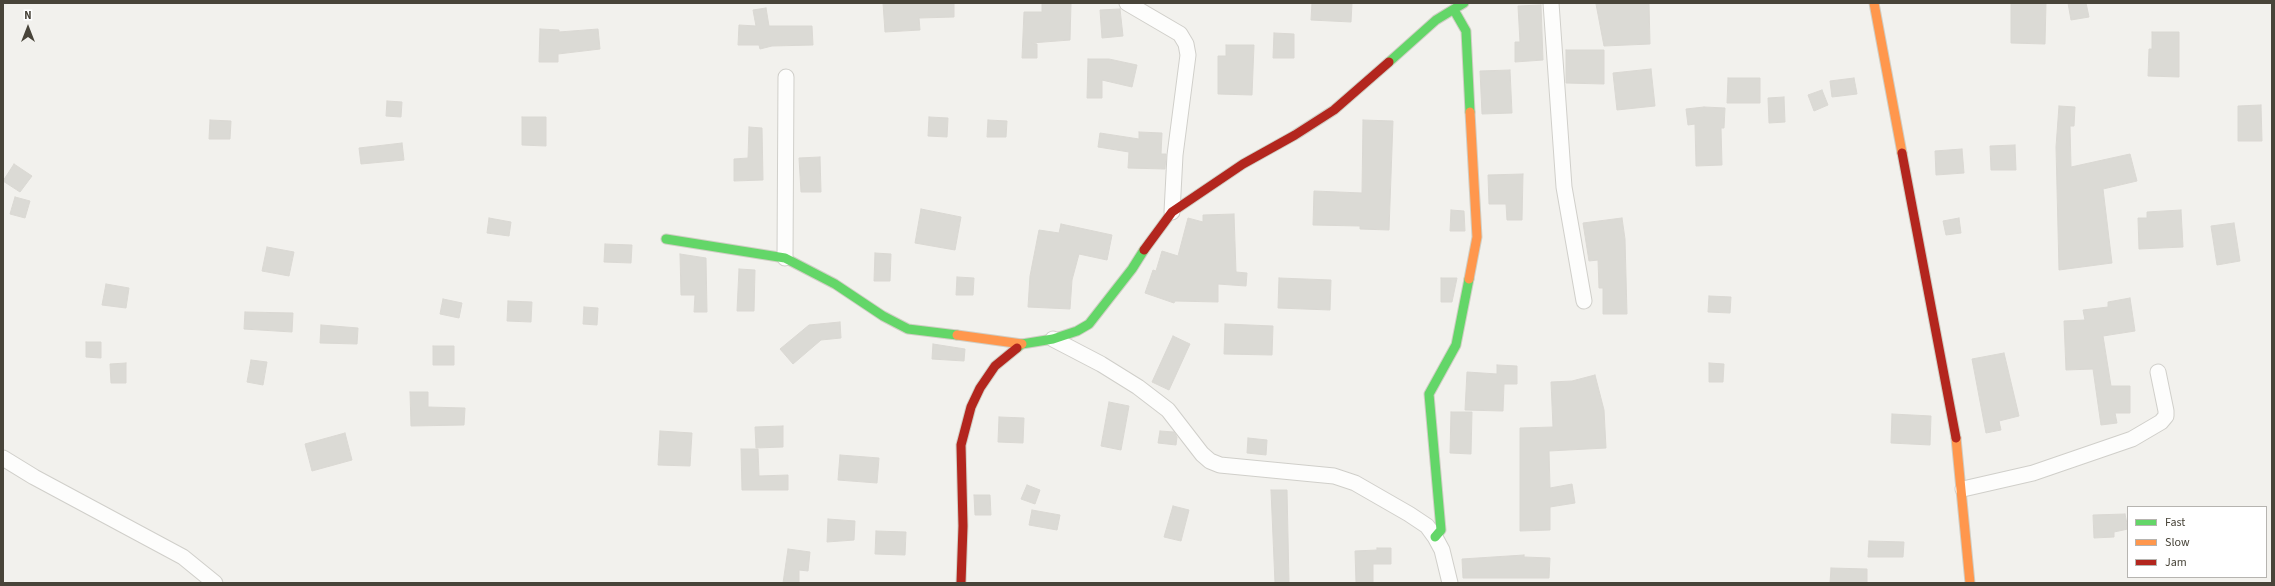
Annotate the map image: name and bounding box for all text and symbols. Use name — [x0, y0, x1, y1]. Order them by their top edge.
north arrow — [8, 8, 48, 48]
text: N — [24, 8, 32, 23]
legend — [2127, 506, 2267, 578]
text: Fast — [2165, 514, 2185, 531]
text: Slow — [2165, 534, 2190, 551]
text: Jam — [2165, 554, 2187, 571]

